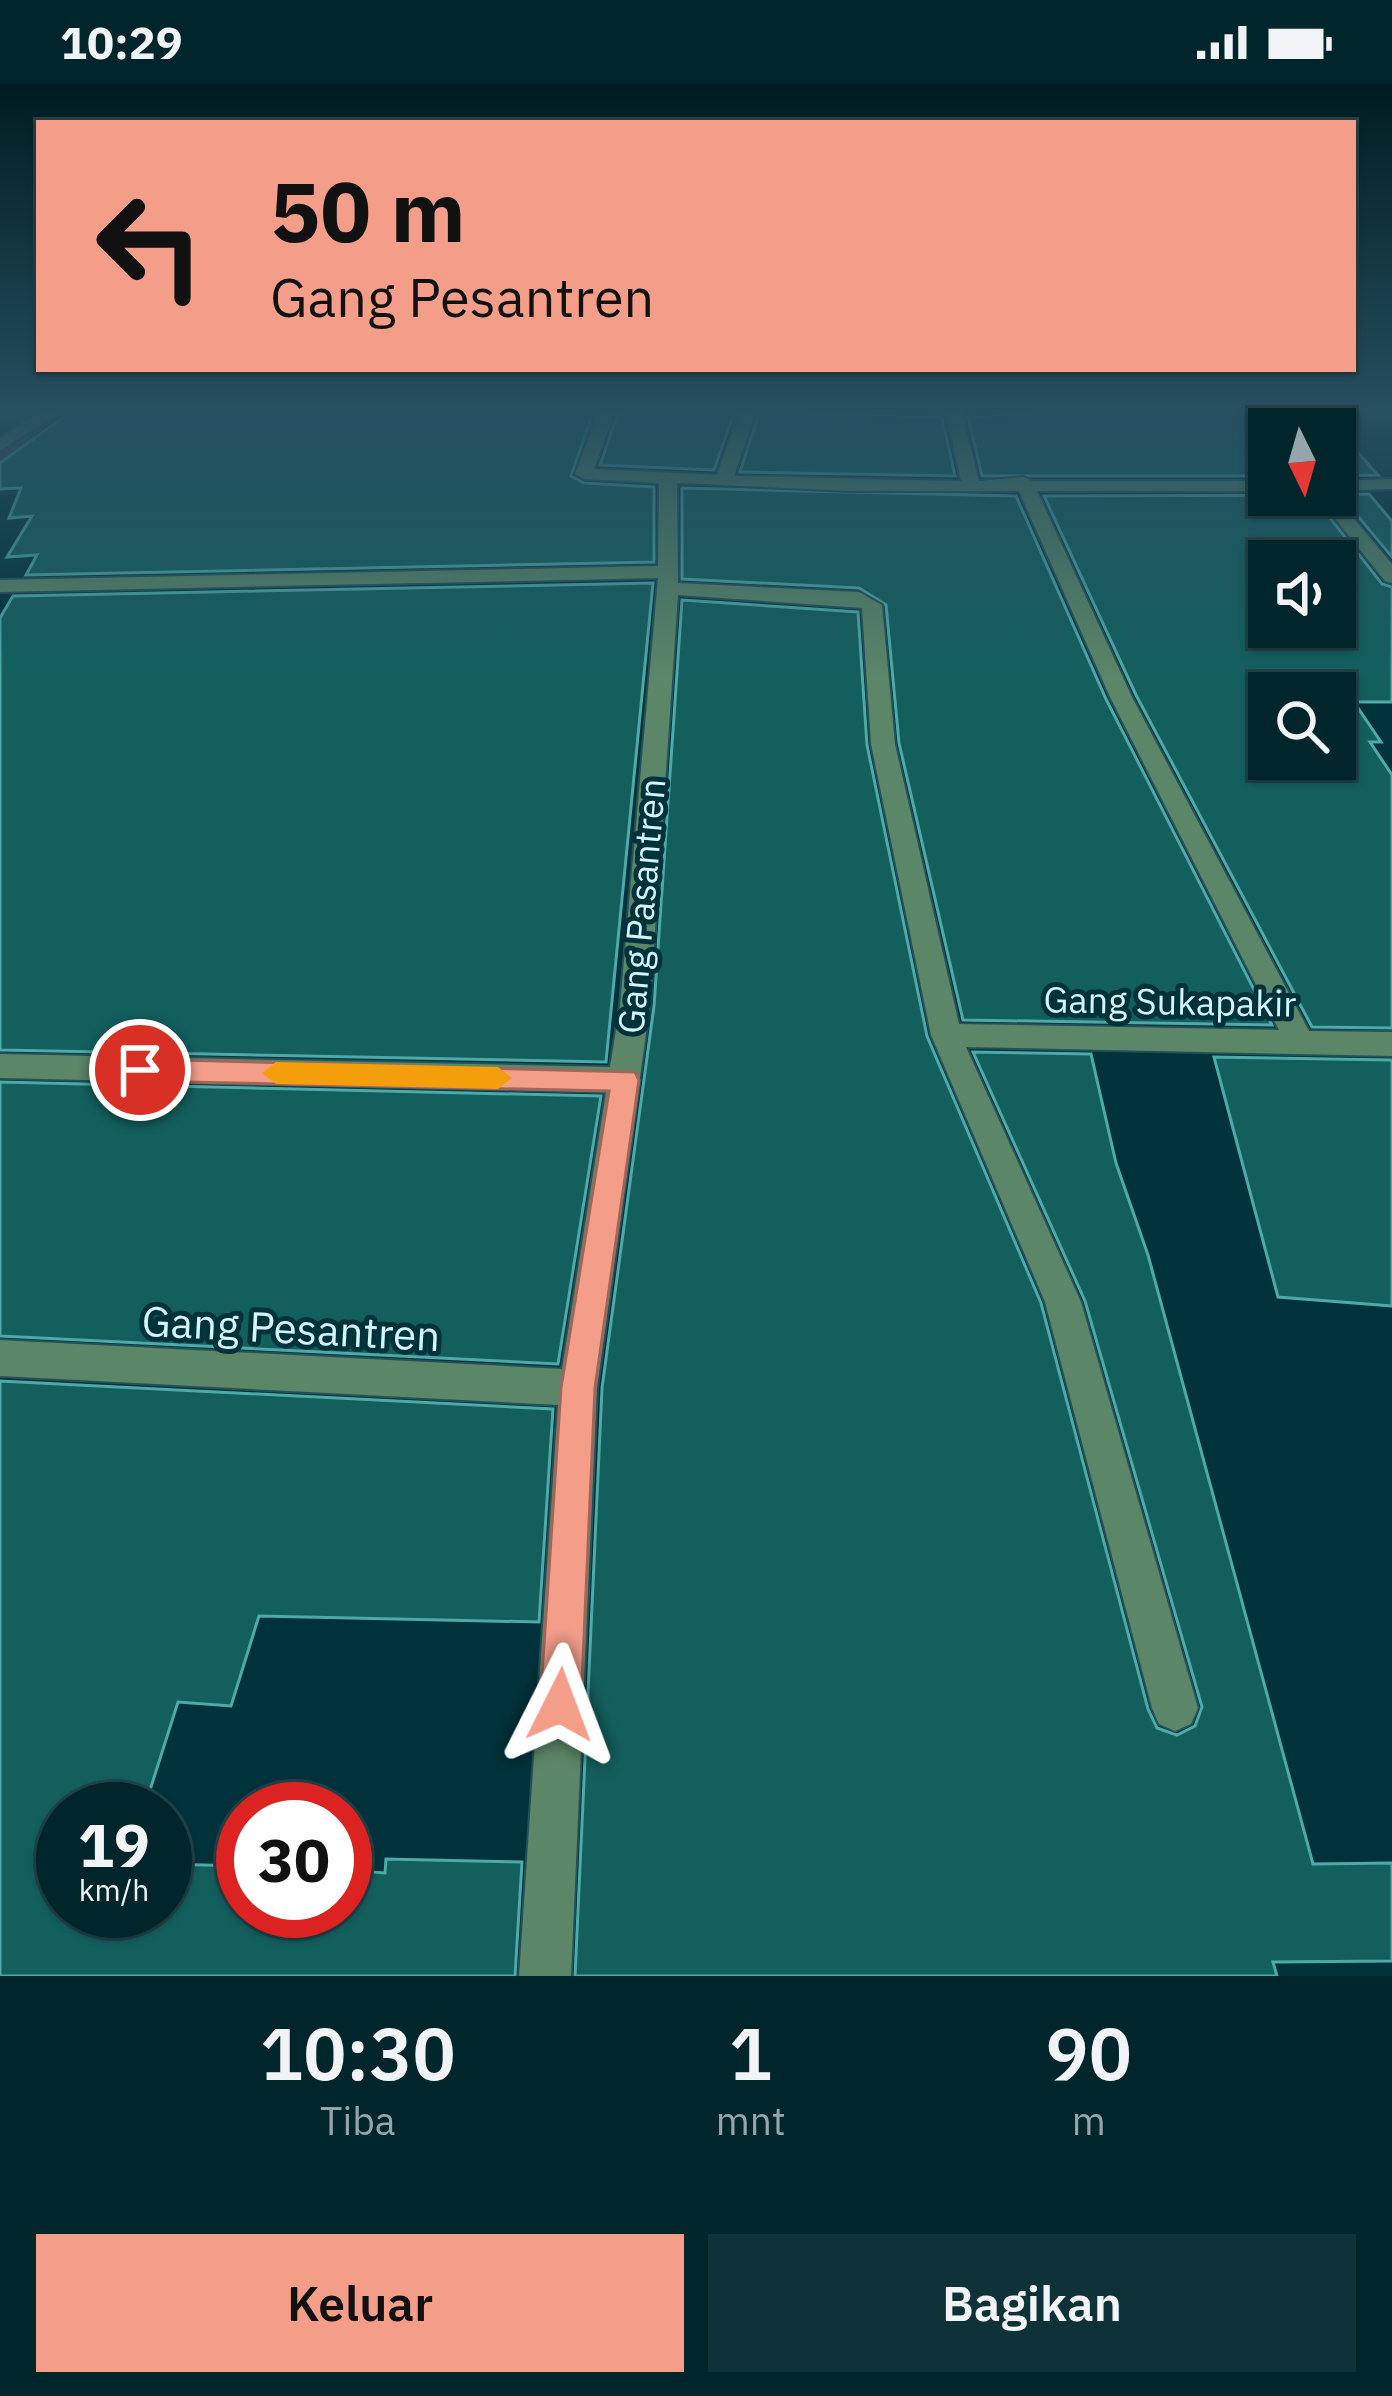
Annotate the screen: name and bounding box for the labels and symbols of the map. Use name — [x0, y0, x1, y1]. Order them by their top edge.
north arrow — [1248, 408, 1356, 516]
street label: Gang Pasantren — [606, 776, 676, 1036]
street label: Gang Sukapakir — [1043, 975, 1297, 1027]
pin — [89, 1019, 191, 1121]
street label: Gang Pesantren — [140, 1293, 442, 1363]
position arrow — [497, 1642, 623, 1768]
speed limit sign: 30 — [216, 1782, 372, 1938]

